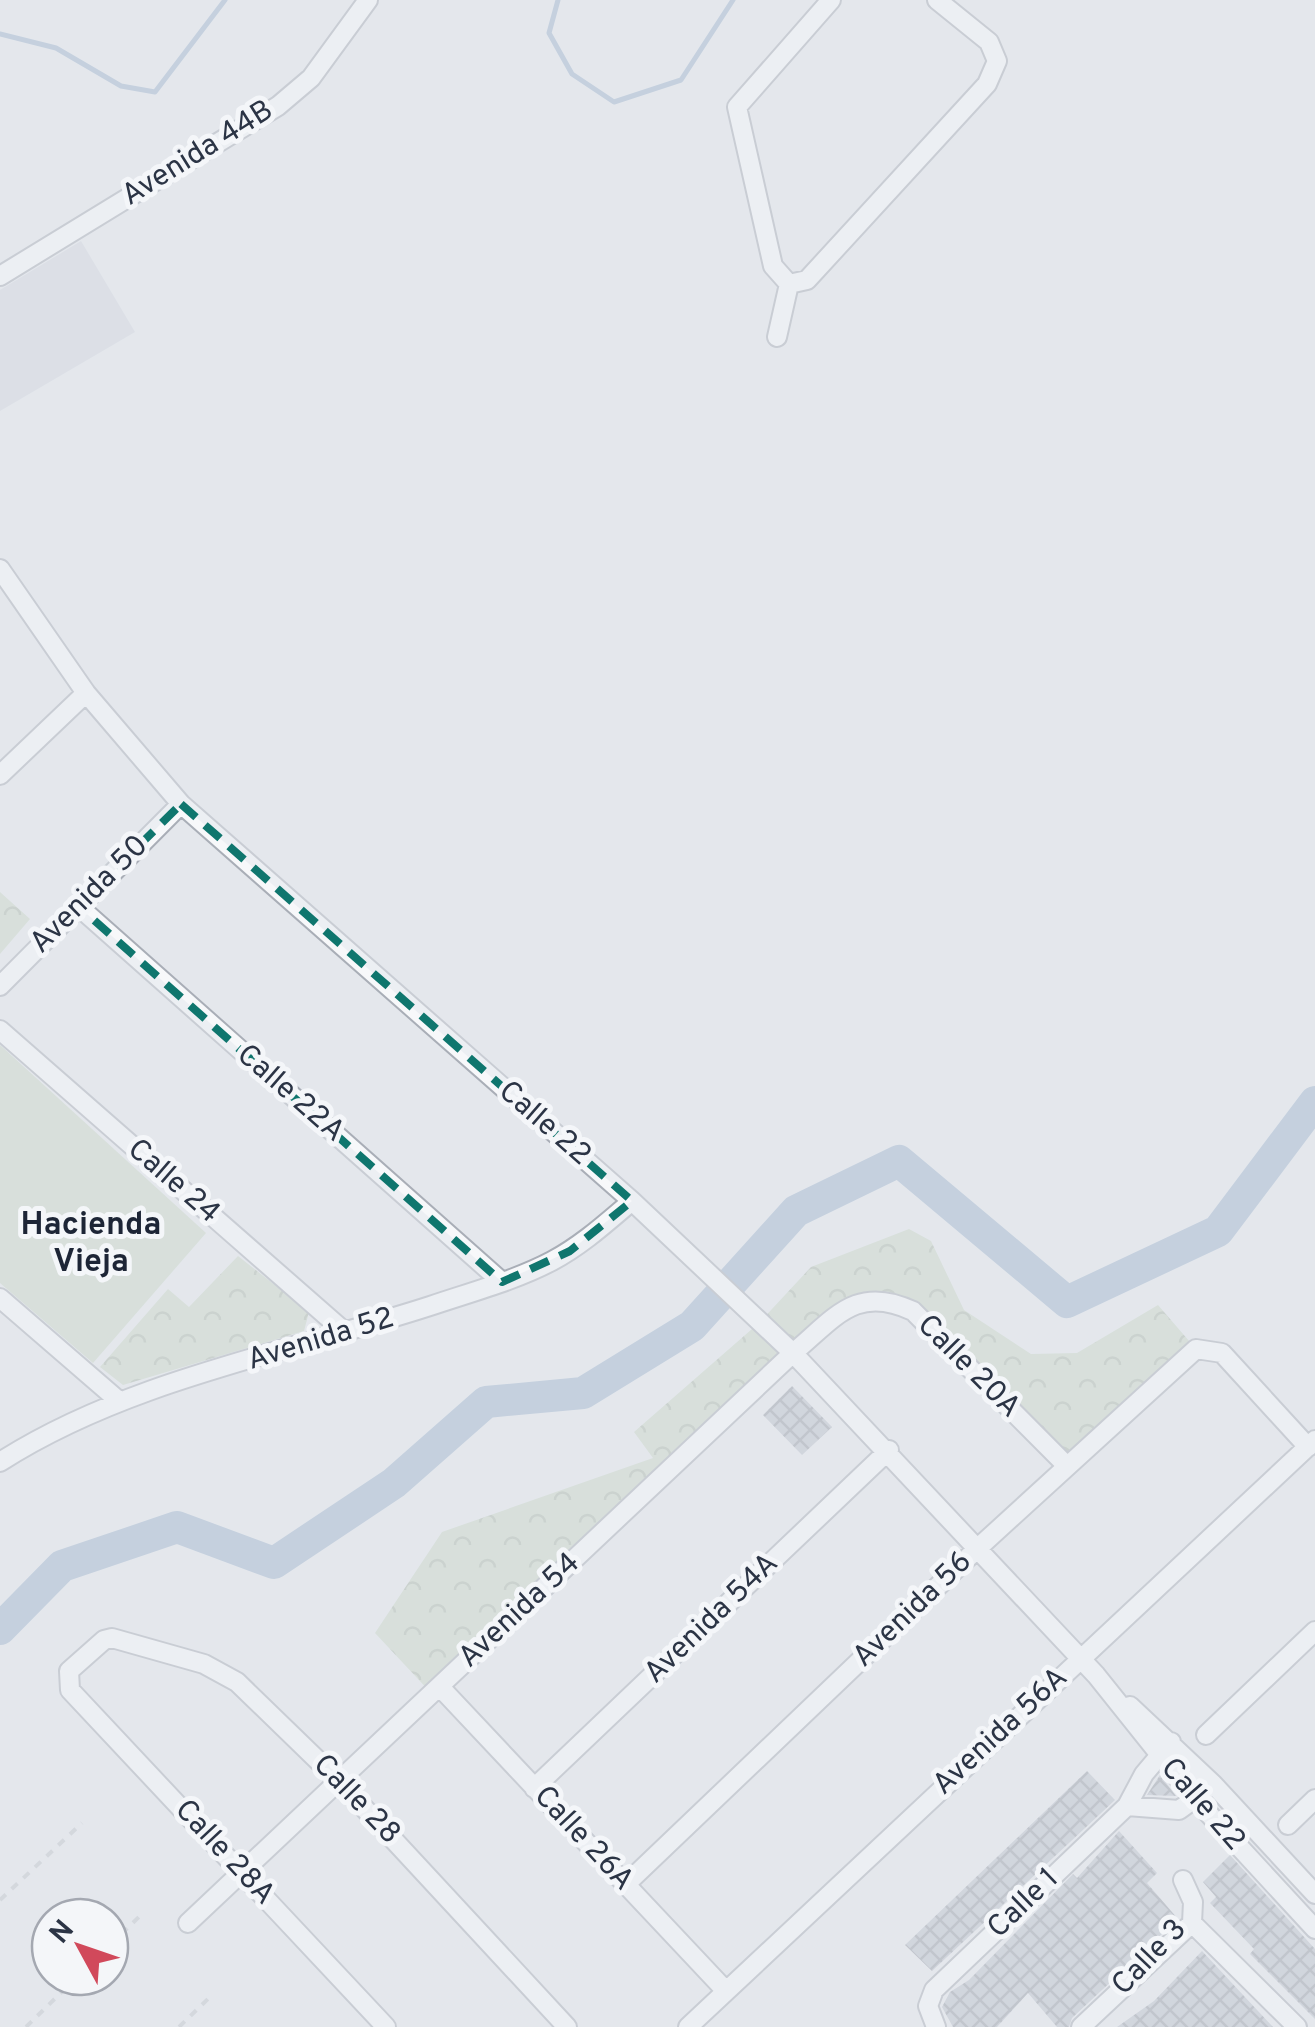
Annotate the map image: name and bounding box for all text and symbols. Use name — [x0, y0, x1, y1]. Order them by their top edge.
street label: Avenida 44B — [115, 93, 281, 215]
street label: Avenida 50 — [23, 828, 157, 962]
street label: Calle 22A — [228, 1037, 352, 1151]
street label: Calle 22 — [490, 1074, 598, 1174]
street label: Calle 24 — [119, 1132, 227, 1232]
district label: Hacienda Vieja — [21, 1206, 161, 1283]
street label: Avenida 52 — [243, 1300, 399, 1380]
street label: Calle 20A — [909, 1308, 1027, 1426]
street label: Avenida 56 — [846, 1544, 980, 1676]
street label: Avenida 54 — [452, 1545, 588, 1677]
street label: Avenida 54A — [637, 1546, 787, 1692]
street label: Avenida 56A — [926, 1660, 1076, 1804]
street label: Calle 28 — [304, 1747, 408, 1853]
street label: Calle 22 — [1152, 1751, 1252, 1859]
street label: Calle 26A — [525, 1779, 641, 1899]
street label: Calle 28A — [166, 1793, 282, 1913]
street label: Calle 1 — [980, 1861, 1068, 1947]
north arrow — [30, 1897, 130, 1997]
street label: Calle 3 — [1105, 1912, 1195, 2004]
text: N — [43, 1914, 83, 1952]

